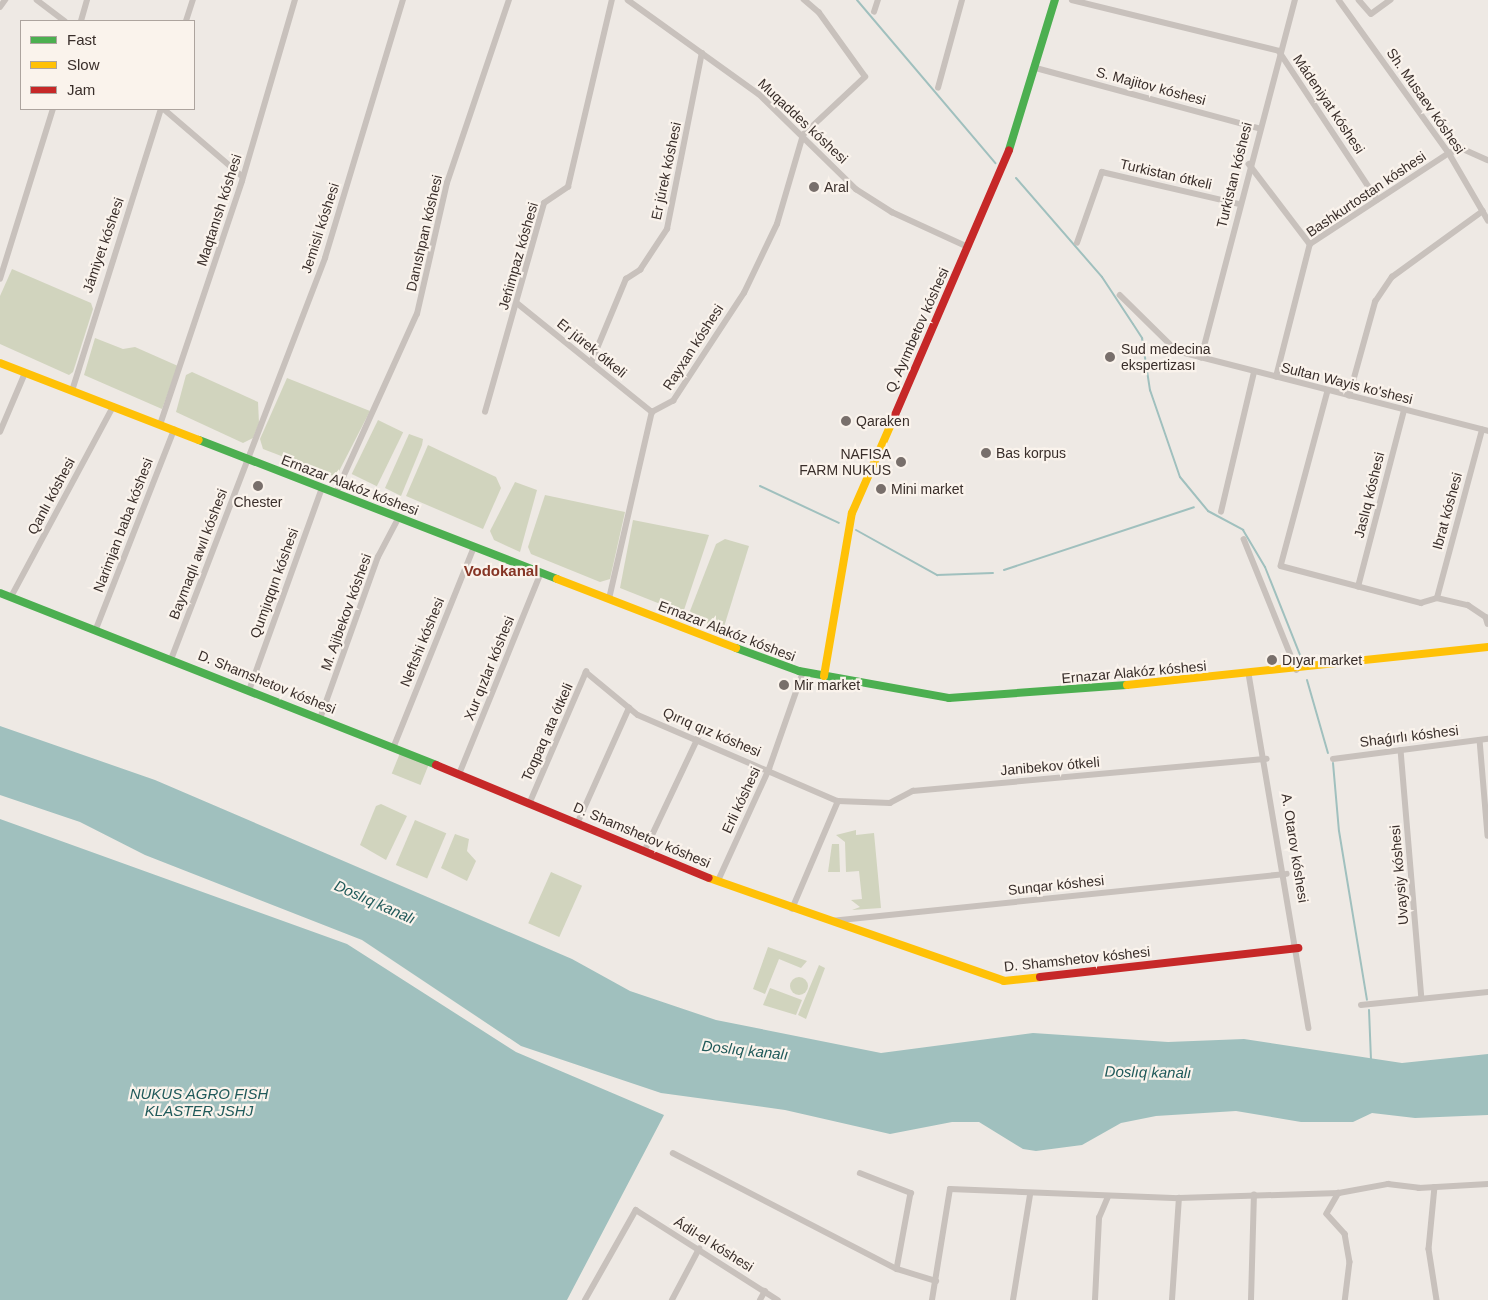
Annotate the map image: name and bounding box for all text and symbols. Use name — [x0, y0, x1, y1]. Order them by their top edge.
legend — [20, 20, 195, 110]
text: Fast — [67, 31, 96, 48]
street label: Sh. Musaev kóshesi — [1383, 45, 1469, 157]
street label: Mádeniyat kóshesi — [1290, 51, 1368, 157]
text: Slow — [67, 56, 100, 73]
street label: S. Majitov kóshesi — [1094, 63, 1208, 109]
street label: Muqaddes kóshesi — [755, 75, 851, 167]
text: Jam — [67, 81, 95, 98]
street label: Turkistan kóshesi — [1213, 120, 1255, 230]
street label: Er júrek kóshesi — [647, 121, 685, 221]
street label: Bashkurtostan kóshesi — [1303, 148, 1429, 240]
street label: Maqtanısh kóshesi — [193, 152, 245, 268]
street label: Turkistan ótkeli — [1118, 155, 1214, 193]
street label: Danıshpan kóshesi — [402, 173, 446, 293]
place label: Aral — [824, 179, 849, 195]
street label: Jemisli kóshesi — [297, 181, 343, 275]
marker: Aral — [808, 181, 820, 193]
street label: Jámiyet kóshesi — [79, 195, 127, 295]
street label: Jeńimpaz kóshesi — [495, 200, 541, 312]
street label: Q. Ayımbetov kóshesi — [882, 265, 952, 395]
street label: Rayxan kóshesi — [659, 301, 727, 393]
street label: Er júrek ótkeli — [554, 315, 630, 381]
place label: Sud medecina ekspertizası — [1121, 341, 1211, 374]
marker: Sud medecina ekspertizası — [1103, 350, 1117, 364]
street label: Sultan Wayis ko'shesi — [1279, 358, 1415, 408]
place label: Qaraken — [856, 413, 910, 429]
marker: Qaraken — [840, 415, 852, 427]
place label: Bas korpus — [996, 445, 1066, 461]
place label: NAFISA FARM NUKUS — [799, 446, 891, 478]
marker: Bas korpus — [980, 447, 992, 459]
street label: Jaslıq kóshesi — [1350, 450, 1388, 540]
street label: Ernazar Alakóz kóshesi — [279, 451, 421, 519]
street label: Qanlı kóshesi — [24, 455, 78, 537]
street label: Narimjan baba kóshesi — [90, 456, 156, 594]
marker: NAFISA FARM NUKUS — [895, 456, 907, 468]
street label: Ibrat kóshesi — [1429, 470, 1465, 552]
marker: Chester — [252, 480, 264, 492]
place label: Mini market — [891, 481, 963, 497]
marker: Mini market — [875, 483, 887, 495]
street label: Baymaqlı awıl kóshesi — [165, 486, 231, 622]
place label: Chester — [233, 494, 283, 510]
street label: Qumjıqqın kóshesi — [246, 526, 302, 640]
street label: M. Ajibekov kóshesi — [317, 551, 375, 673]
district label: Vodokanal — [464, 562, 538, 580]
street label: Neftshi kóshesi — [396, 595, 448, 689]
street label: Ernazar Alakóz kóshesi — [656, 597, 798, 665]
street label: Xur qızlar kóshesi — [460, 613, 518, 723]
street label: D. Shamshetov kóshesi — [196, 647, 338, 717]
place label: Dıyar market — [1282, 652, 1362, 668]
marker: Dıyar market — [1266, 654, 1278, 666]
street label: Ernazar Alakóz kóshesi — [1060, 657, 1208, 687]
place label: Mir market — [794, 677, 860, 693]
marker: Mir market — [778, 679, 790, 691]
street label: Toqpaq ata ótkeli — [518, 680, 576, 784]
street label: Qırıq qız kóshesi — [660, 704, 764, 760]
street label: Shaǵırlı kóshesi — [1359, 722, 1459, 750]
street label: Janibekov ótkeli — [1000, 753, 1100, 779]
street label: Erli kóshesi — [718, 764, 764, 836]
street label: A. Otarov kóshesi — [1278, 792, 1312, 904]
street label: D. Shamshetov kóshesi — [571, 799, 713, 871]
street label: Uvaysiy kóshesi — [1386, 824, 1412, 926]
street label: Sunqar kóshesi — [1007, 872, 1105, 898]
water label: Doslıq kanalı — [332, 876, 418, 928]
street label: D. Shamshetov kóshesi — [1003, 943, 1151, 975]
water label: Doslıq kanalı — [701, 1037, 789, 1063]
water label: Doslıq kanalı — [1104, 1062, 1192, 1082]
water label: NUKUS AGRO FISH KLASTER JSHJ — [129, 1084, 269, 1119]
street label: Ádil-el kóshesi — [671, 1213, 757, 1275]

